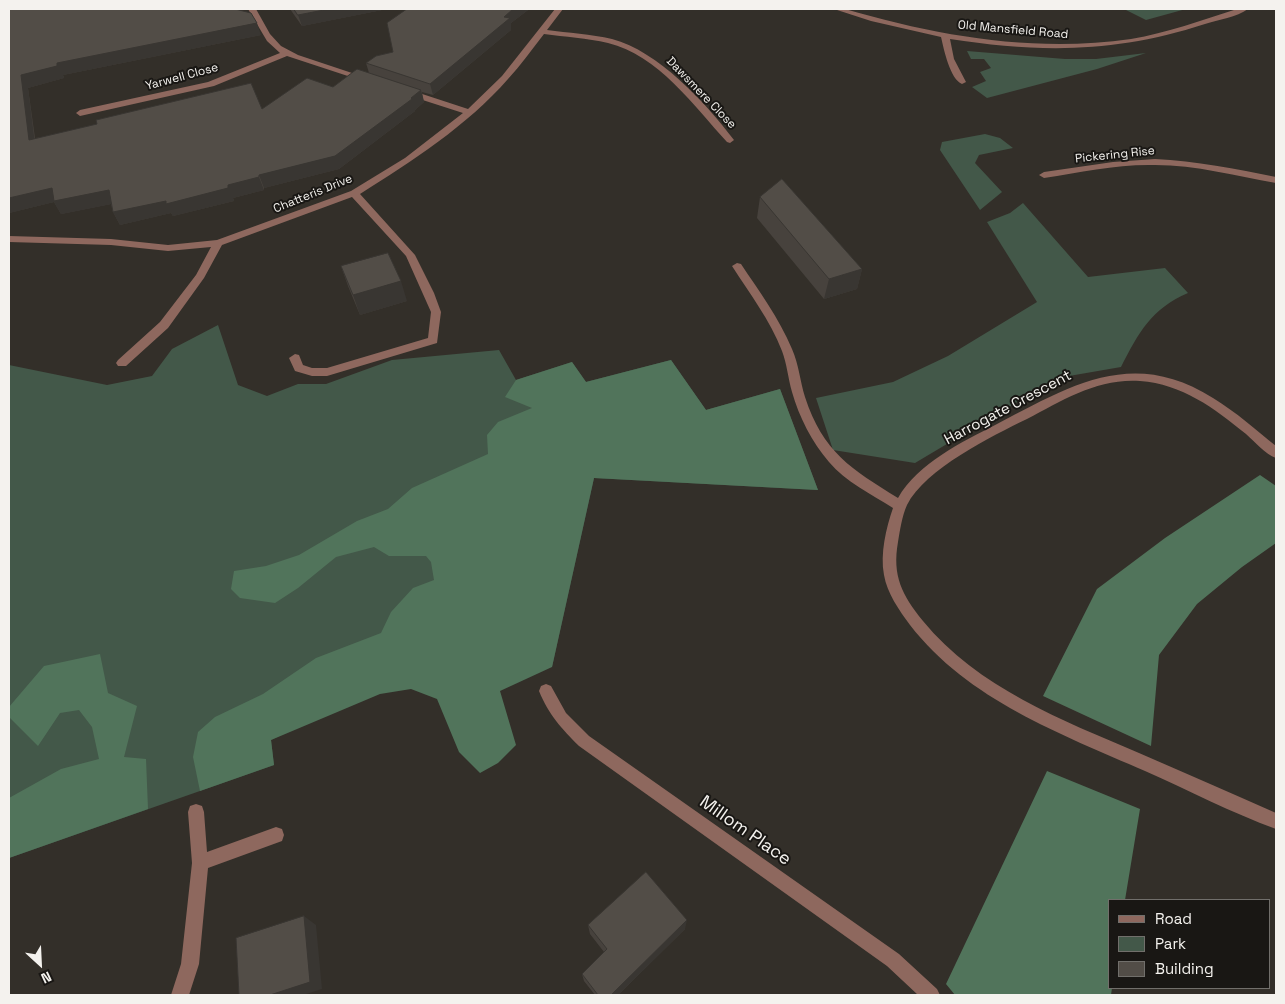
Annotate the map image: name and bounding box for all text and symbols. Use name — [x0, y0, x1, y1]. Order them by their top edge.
street label: Old Mansfield Road — [957, 18, 1069, 42]
street label: Dawsmere Close — [663, 54, 739, 132]
street label: Yarwell Close — [144, 60, 220, 94]
street label: Pickering Rise — [1074, 144, 1156, 166]
street label: Chatteris Drive — [271, 172, 355, 216]
street label: Harrogate Crescent — [941, 367, 1075, 449]
street label: Millom Place — [695, 792, 795, 870]
legend — [1108, 899, 1270, 989]
text: Road — [1155, 909, 1192, 928]
text: Park — [1155, 934, 1186, 953]
north arrow — [15, 939, 65, 989]
text: Building — [1155, 959, 1214, 978]
text: N — [38, 967, 54, 988]

